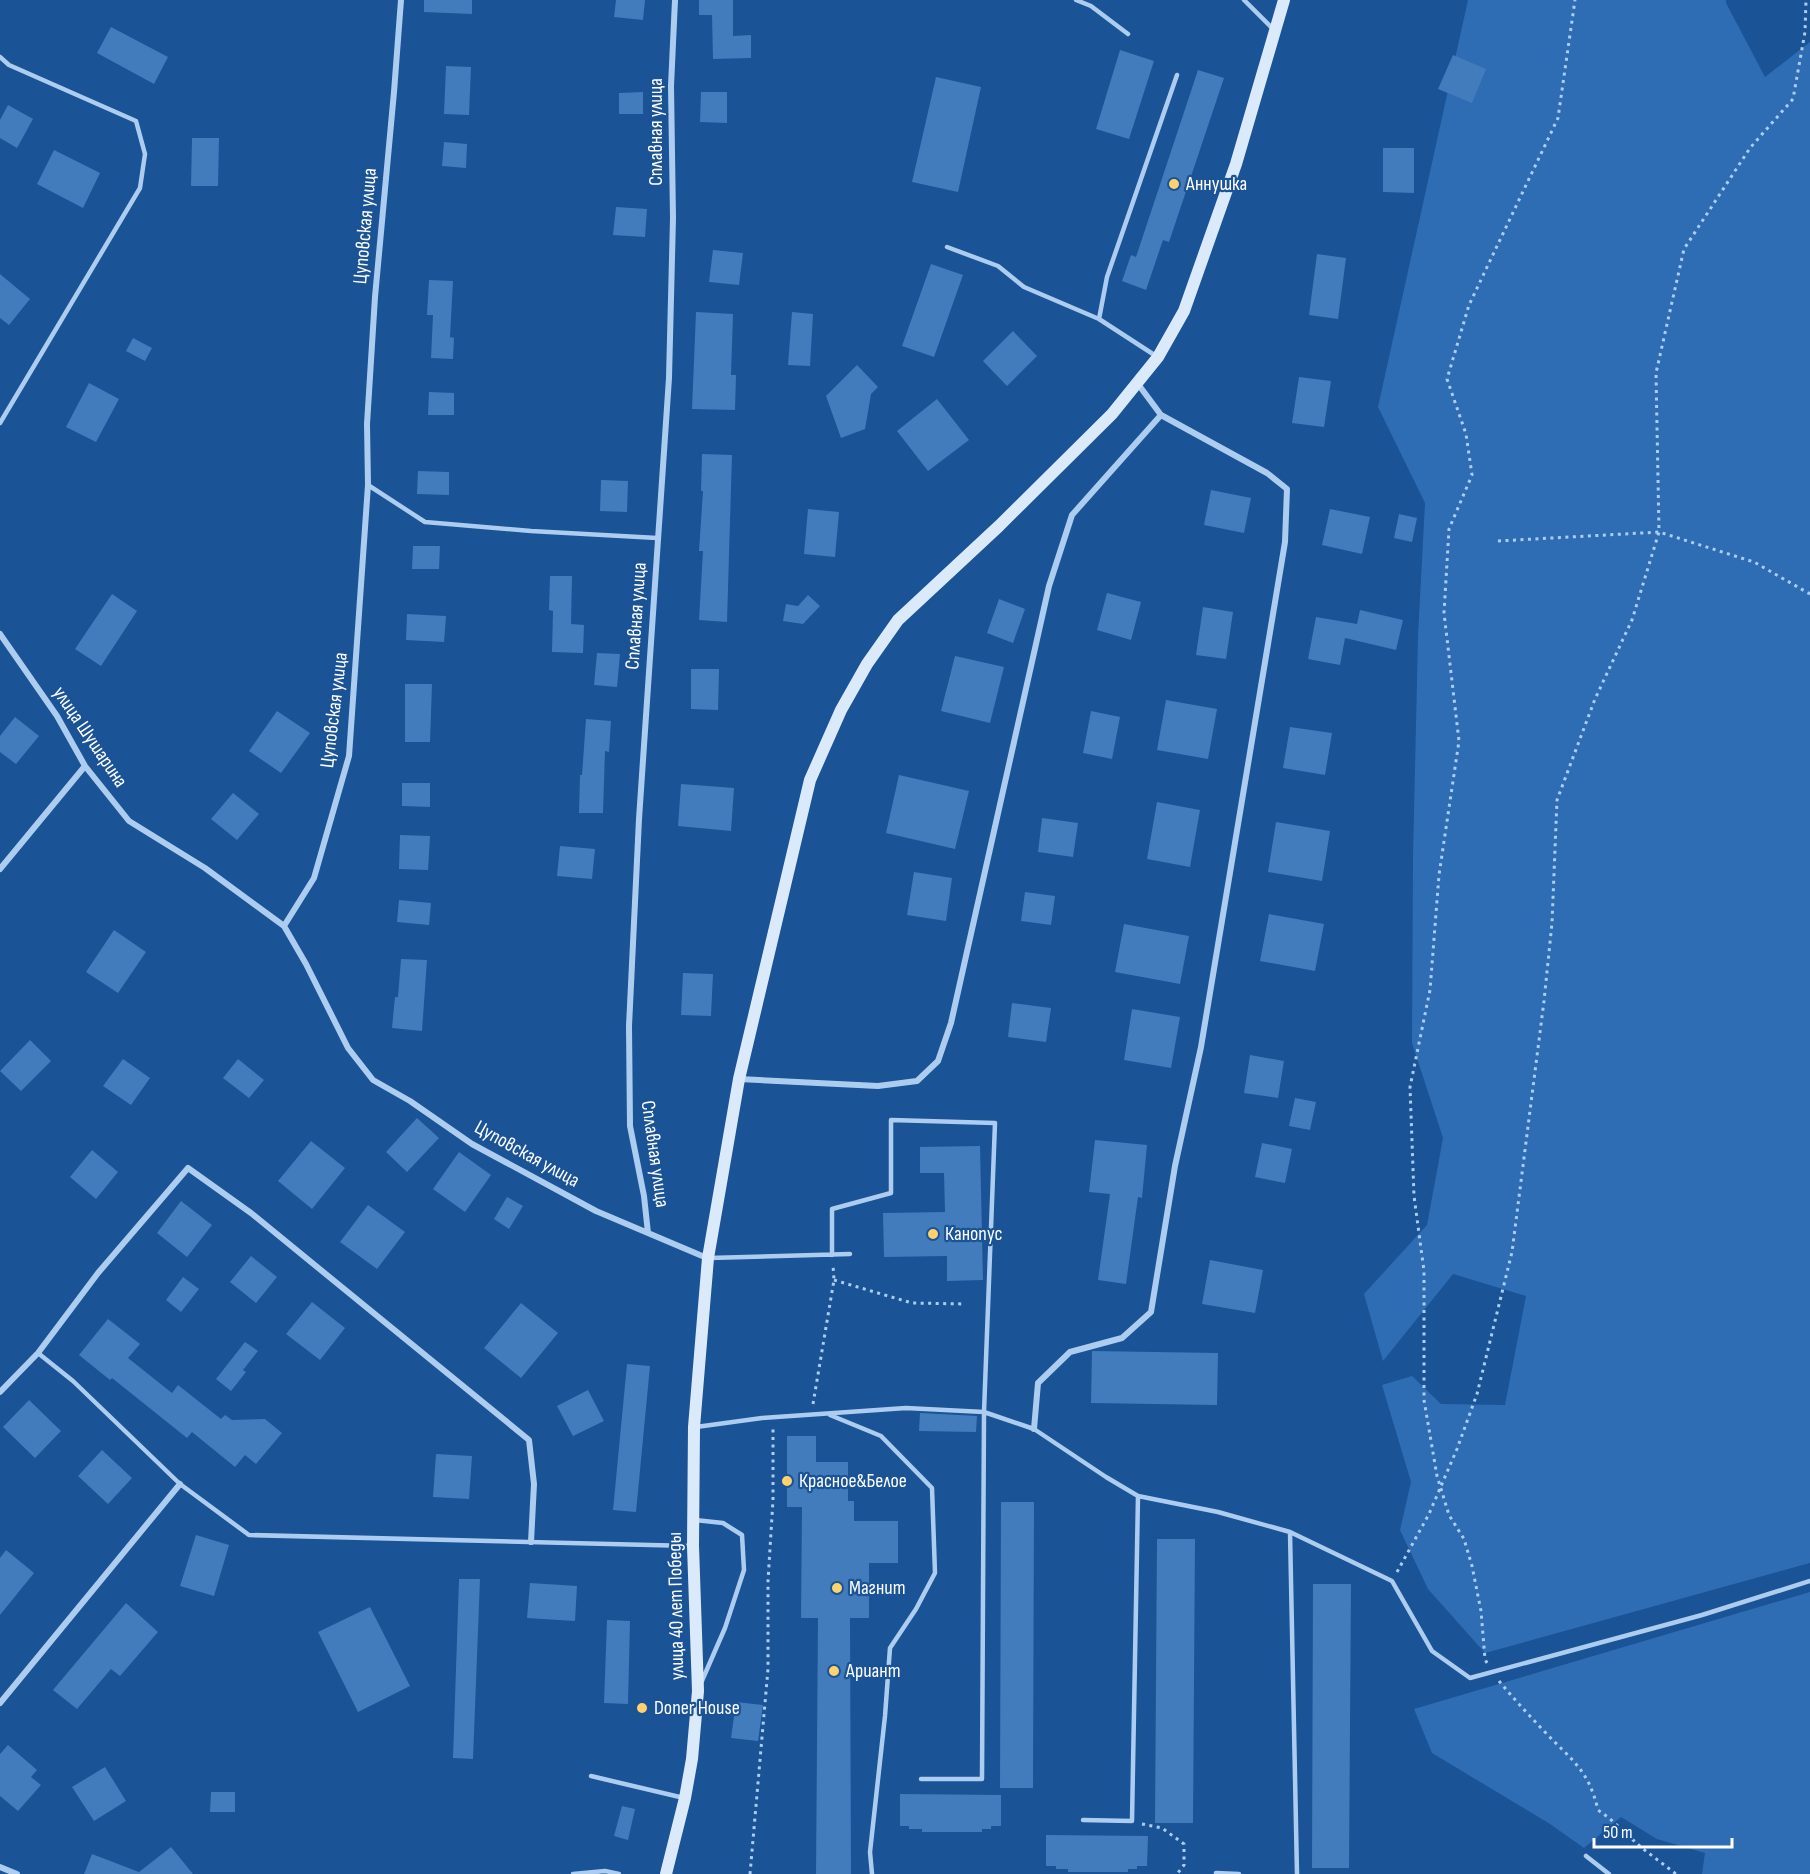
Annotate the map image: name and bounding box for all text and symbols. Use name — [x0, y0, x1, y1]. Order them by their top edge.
street label: Сплавная улица — [644, 78, 668, 186]
street label: Цуповская улица — [348, 167, 382, 285]
place label: Аннушка — [1185, 172, 1247, 196]
marker: Аннушка — [1167, 177, 1181, 191]
street label: Сплавная улица — [620, 561, 652, 671]
street label: Цуповская улица — [315, 651, 353, 769]
street label: улица Шушарина — [47, 682, 133, 792]
street label: Сплавная улица — [636, 1099, 674, 1209]
street label: Цуповская улица — [470, 1115, 584, 1193]
place label: Канопус — [945, 1222, 1002, 1246]
marker: Канопус — [926, 1227, 940, 1241]
place label: Красное&Белое — [799, 1469, 907, 1493]
marker: Красное&Белое — [780, 1474, 794, 1488]
street label: улица 40 лет Победы — [663, 1532, 689, 1680]
place label: Магнит — [849, 1576, 906, 1600]
marker: Магнит — [830, 1581, 844, 1595]
place label: Ариант — [845, 1659, 900, 1683]
marker: Ариант — [827, 1664, 841, 1678]
place label: Doner House — [654, 1696, 740, 1720]
marker: Doner House — [635, 1701, 649, 1715]
scale bar — [1594, 1811, 1732, 1849]
text: 50 m — [1603, 1822, 1633, 1843]

